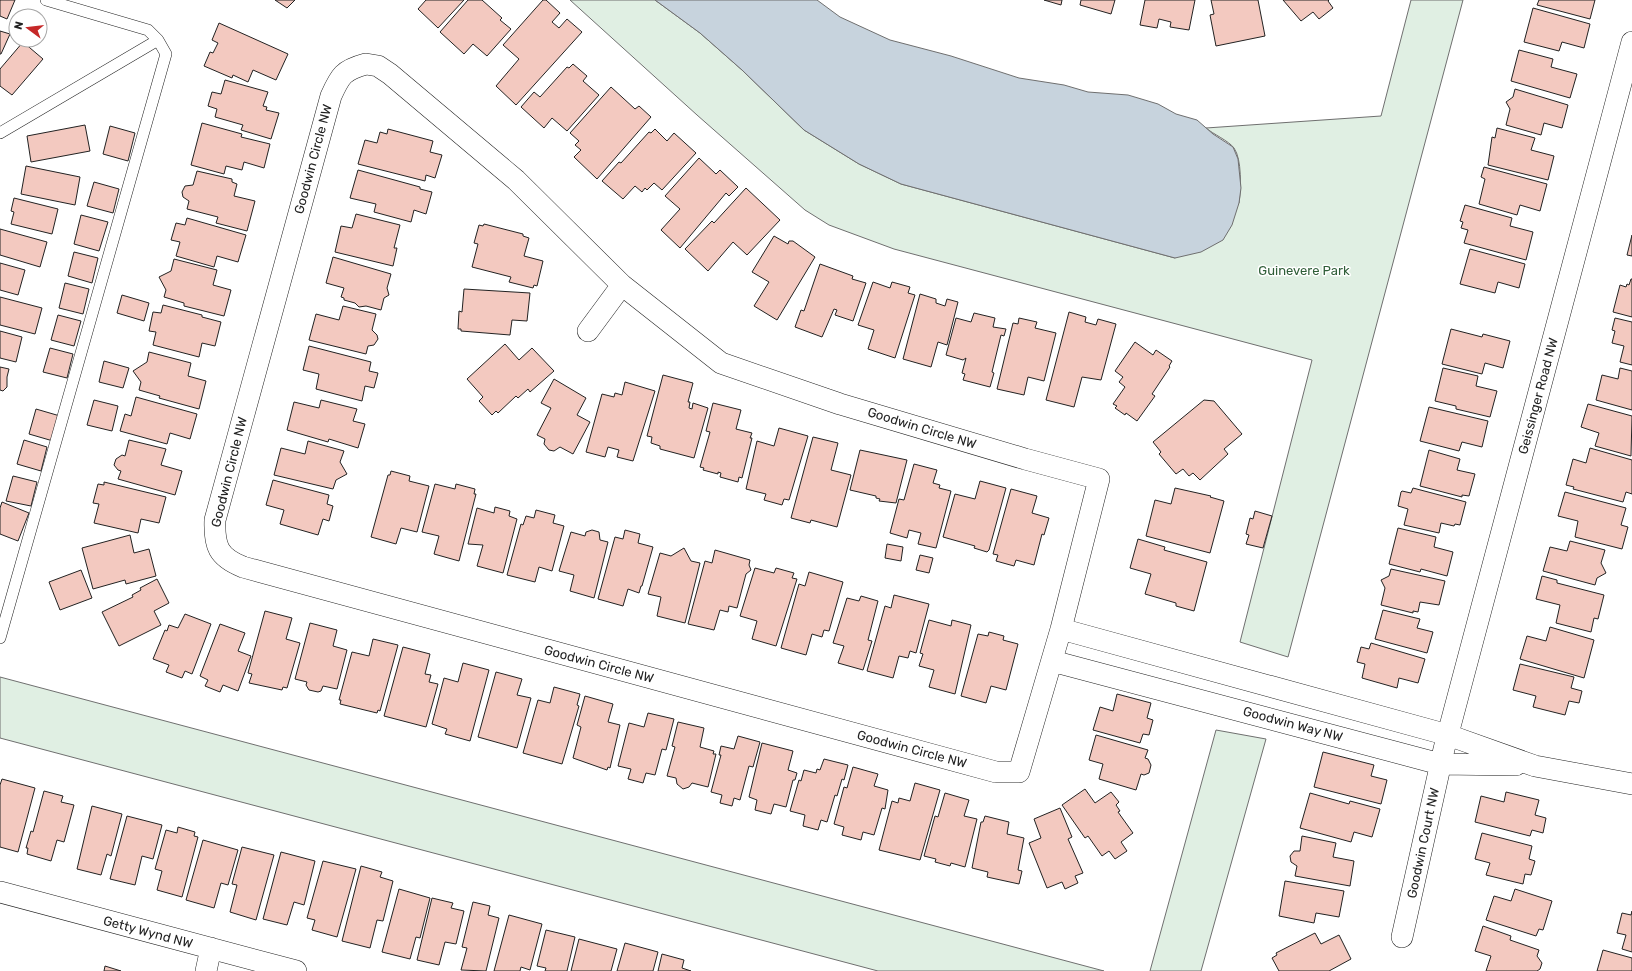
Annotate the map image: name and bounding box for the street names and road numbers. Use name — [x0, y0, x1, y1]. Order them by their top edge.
street label: Goodwin Circle NW — [291, 102, 335, 216]
street label: Geissinger Road NW — [1515, 336, 1562, 456]
street label: Goodwin Circle NW — [866, 404, 978, 452]
street label: Goodwin Circle NW — [208, 415, 250, 529]
street label: Goodwin Circle NW — [542, 642, 656, 686]
street label: Goodwin Way NW — [1242, 703, 1344, 745]
street label: Goodwin Circle NW — [855, 727, 969, 771]
street label: Goodwin Court NW — [1404, 786, 1442, 900]
street label: Getty Wynd NW — [102, 913, 194, 951]

